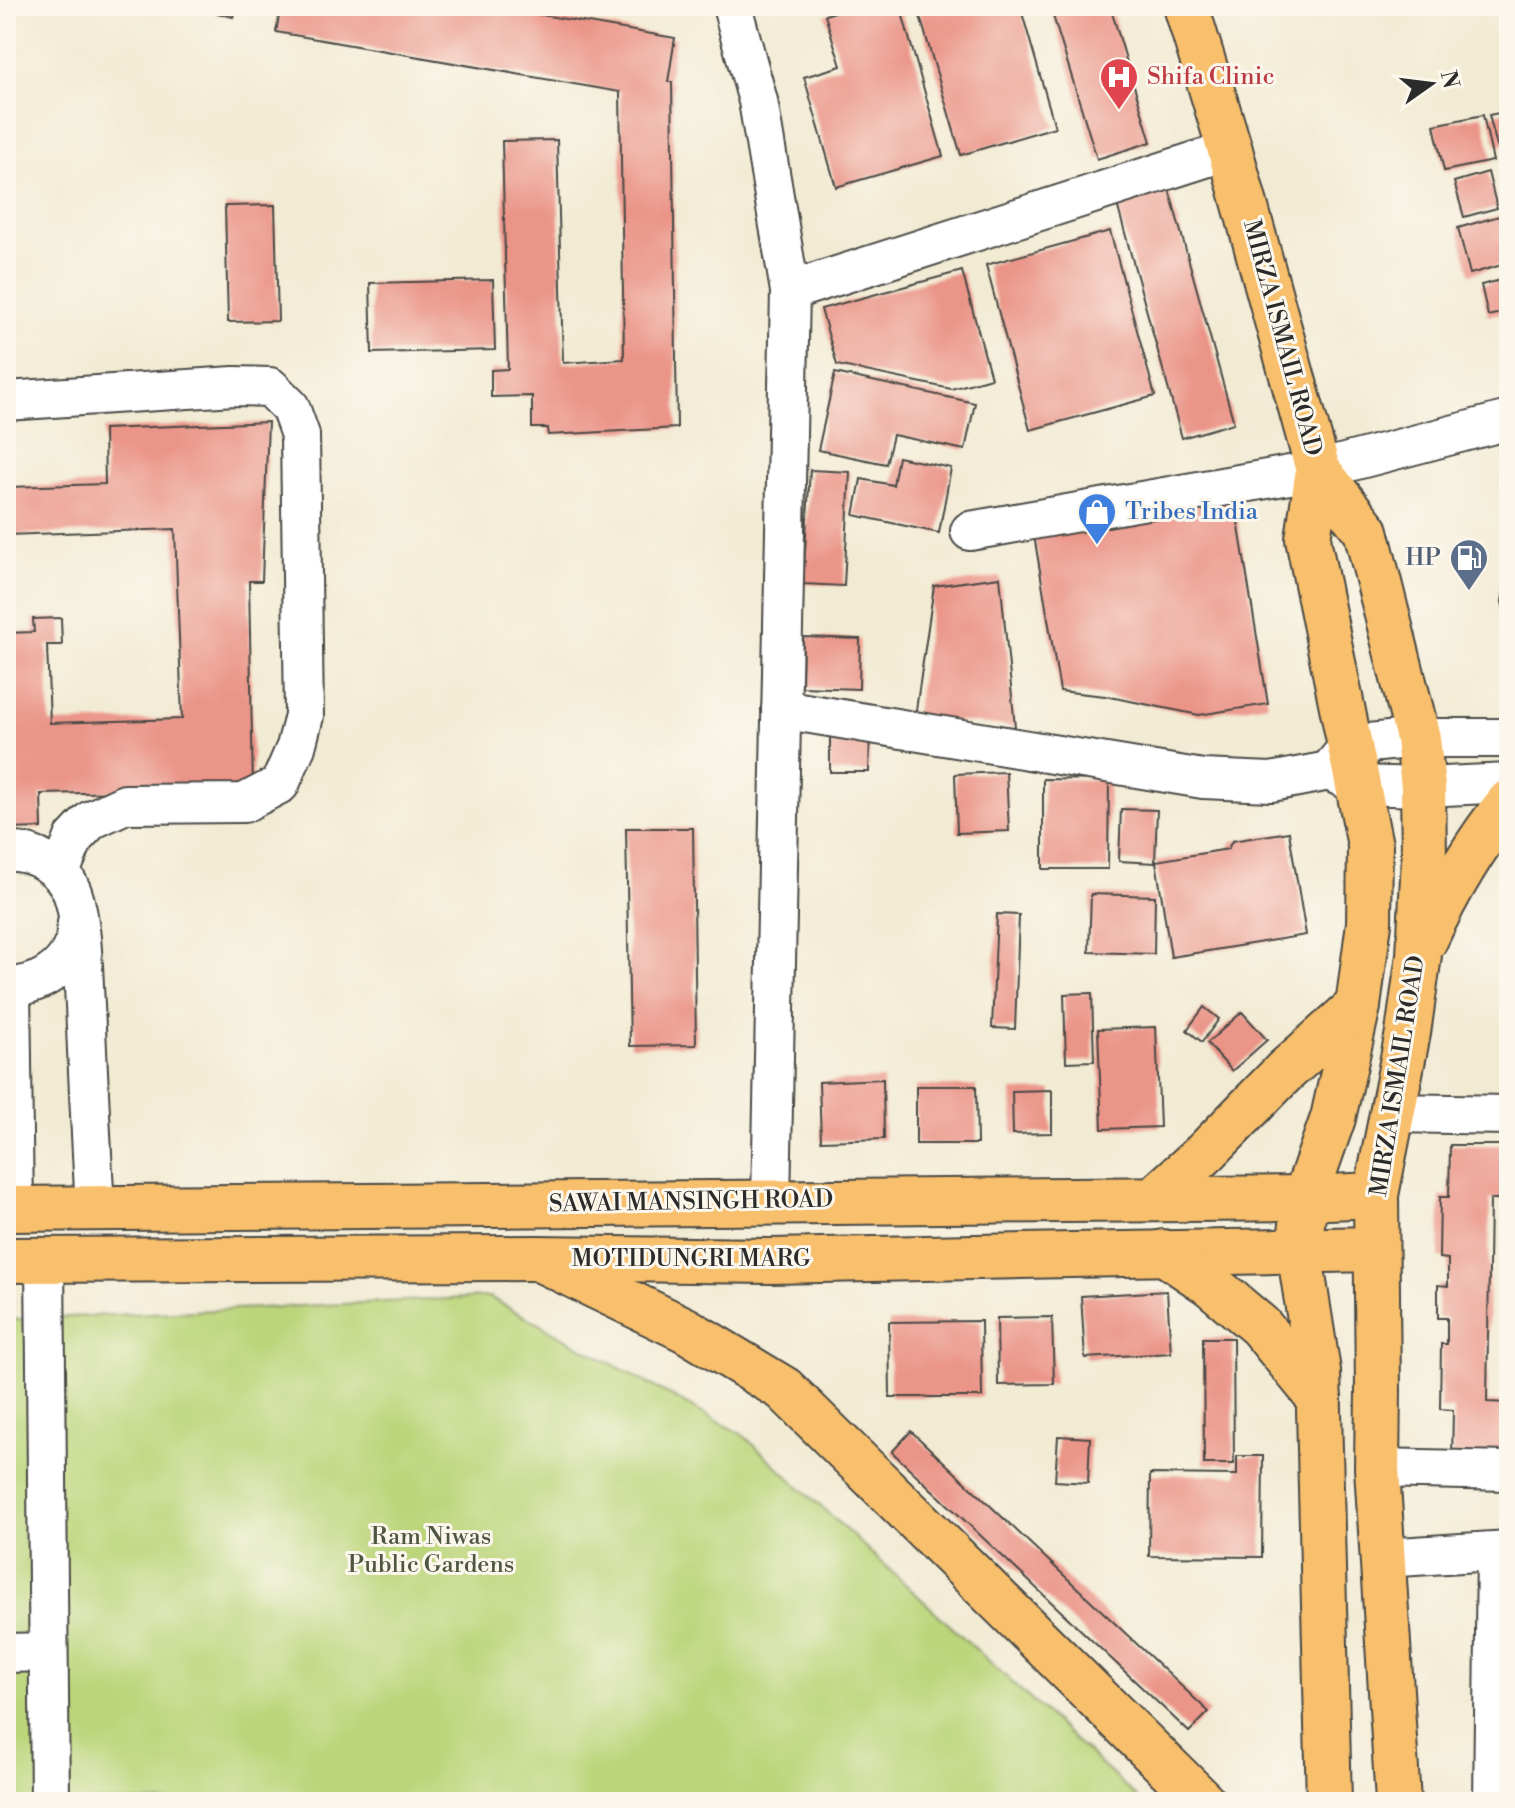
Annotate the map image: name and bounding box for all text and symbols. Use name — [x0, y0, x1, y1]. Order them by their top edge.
north arrow — [1391, 44, 1471, 124]
hospital icon: Shifa Clinic — [1098, 56, 1140, 111]
place label: Shifa Clinic — [1147, 62, 1275, 92]
text: N — [1434, 68, 1464, 92]
street label: MIRZA ISMAIL ROAD — [1236, 217, 1328, 459]
shop icon: Tribes India — [1076, 491, 1118, 546]
place label: Tribes India — [1125, 497, 1259, 527]
fuel station icon: HP — [1448, 537, 1490, 592]
place label: HP — [1405, 543, 1441, 573]
street label: MIRZA ISMAIL ROAD — [1364, 953, 1432, 1199]
street label: SAWAI MANSINGH ROAD — [549, 1185, 833, 1219]
street label: MOTIDUNGRI MARG — [571, 1244, 811, 1274]
park label: Ram Niwas Public Gardens — [348, 1522, 514, 1580]

